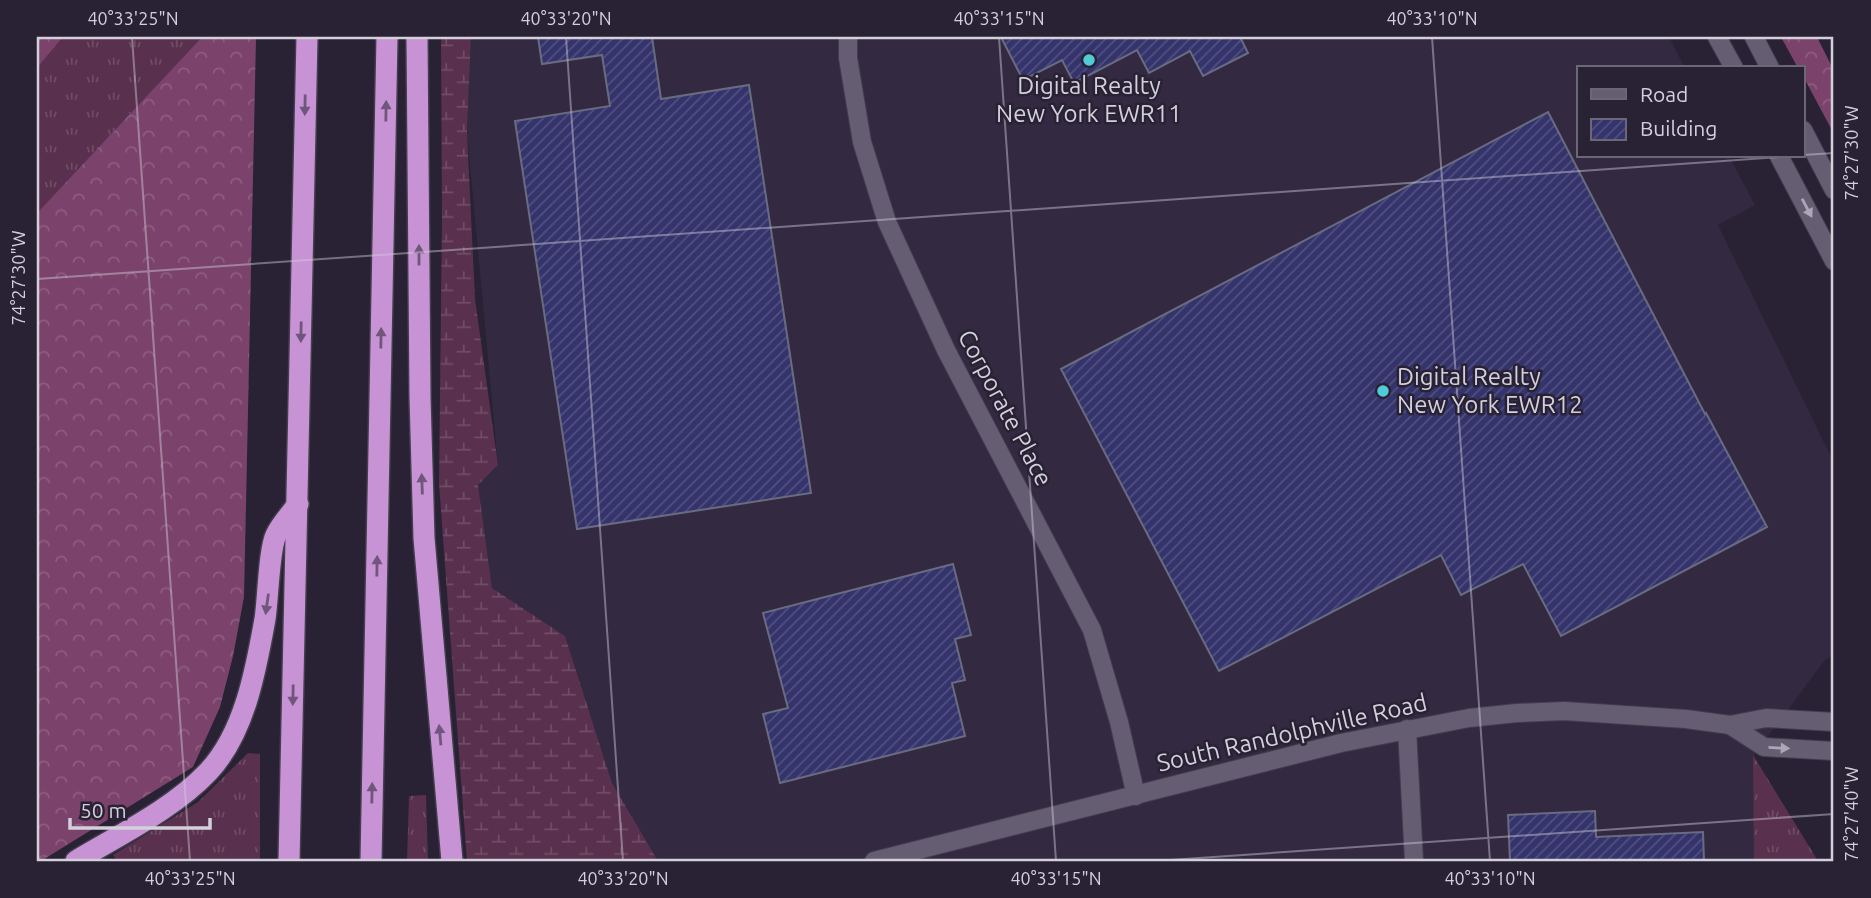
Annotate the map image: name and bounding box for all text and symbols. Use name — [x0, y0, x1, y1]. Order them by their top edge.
text: 40°33'25"N — [87, 8, 179, 28]
text: 40°33'20"N — [520, 8, 612, 28]
text: 40°33'15"N — [953, 8, 1045, 28]
text: 40°33'10"N — [1386, 8, 1478, 28]
marker: Digital Realty New York EWR11 — [1081, 52, 1097, 68]
legend — [1577, 66, 1804, 158]
place label: Digital Realty New York EWR11 — [996, 72, 1182, 127]
text: Road — [1640, 82, 1688, 106]
one-way arrow — [300, 94, 311, 116]
one-way arrow — [380, 99, 391, 121]
text: 74°27'30"W — [1841, 105, 1861, 201]
text: Building — [1640, 116, 1717, 140]
one-way arrow — [1801, 198, 1812, 218]
text: 74°27'30"W — [8, 230, 28, 326]
one-way arrow — [413, 244, 425, 266]
one-way arrow — [295, 322, 307, 344]
street label: Corporate Place — [953, 325, 1058, 490]
one-way arrow — [375, 327, 387, 349]
place label: Digital Realty New York EWR12 — [1397, 363, 1583, 418]
marker: Digital Realty New York EWR12 — [1375, 383, 1391, 399]
one-way arrow — [416, 473, 428, 495]
one-way arrow — [371, 554, 382, 576]
one-way arrow — [261, 593, 272, 615]
one-way arrow — [287, 684, 299, 706]
street label: South Randolphville Road — [1154, 688, 1429, 777]
one-way arrow — [434, 724, 445, 746]
one-way arrow — [1768, 743, 1790, 754]
text: 74°27'40"W — [1841, 766, 1861, 862]
one-way arrow — [366, 782, 378, 804]
scale bar — [70, 786, 210, 830]
text: 50 m — [80, 798, 127, 822]
text: 40°33'25"N — [144, 868, 236, 888]
text: 40°33'20"N — [577, 868, 669, 888]
text: 40°33'15"N — [1010, 868, 1102, 888]
text: 40°33'10"N — [1444, 868, 1536, 888]

